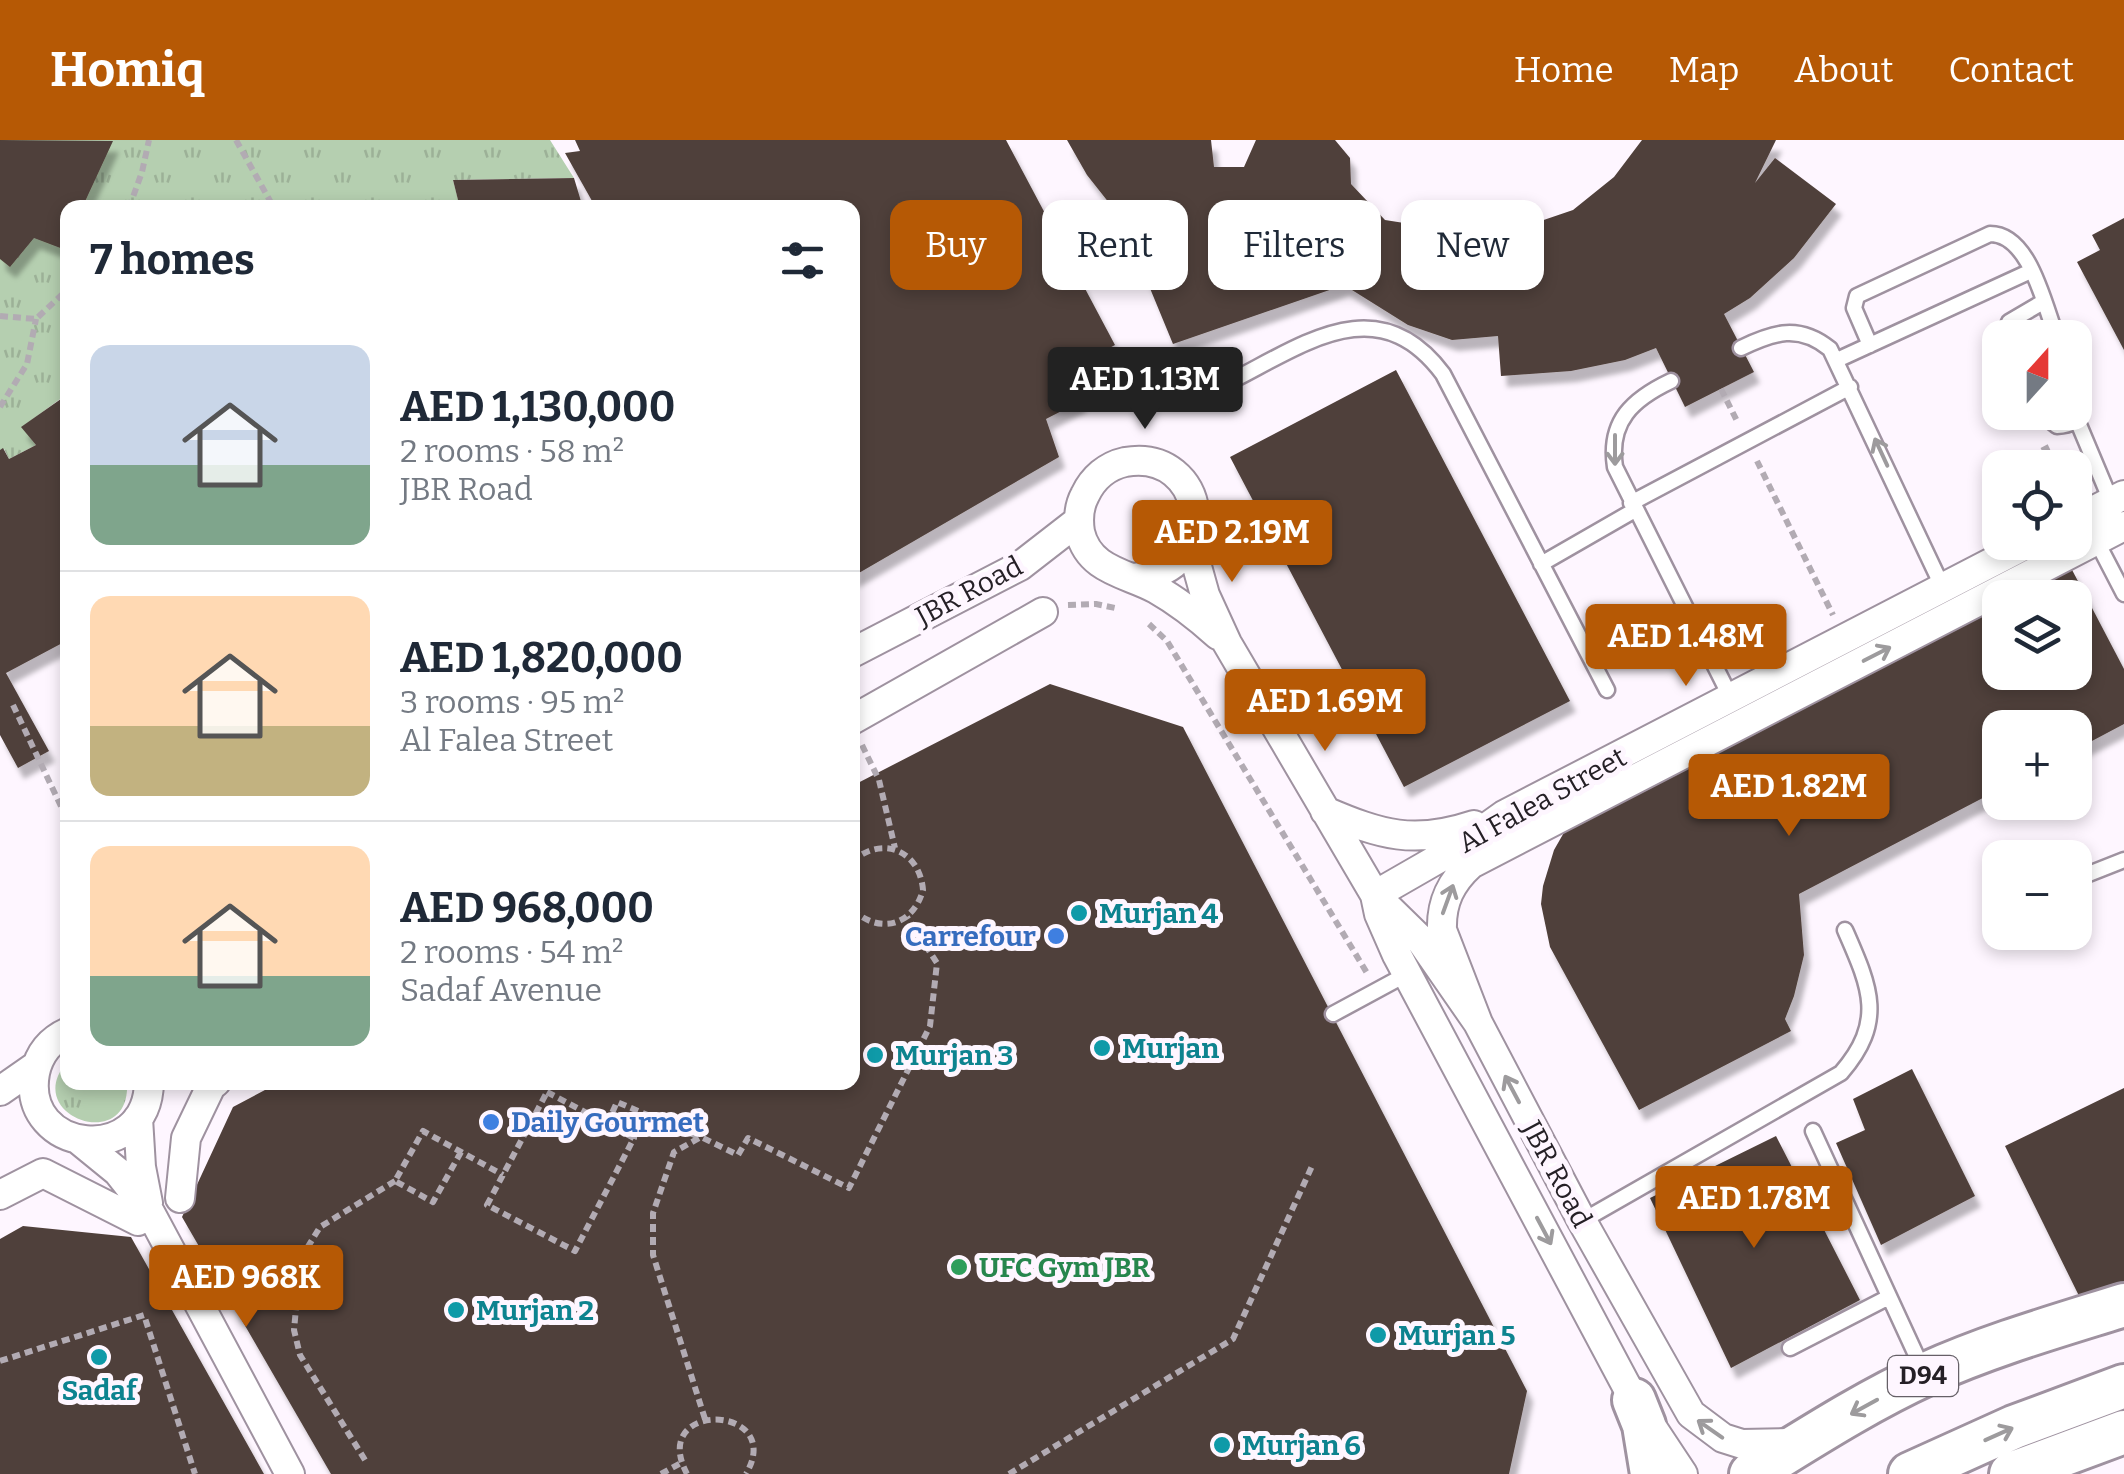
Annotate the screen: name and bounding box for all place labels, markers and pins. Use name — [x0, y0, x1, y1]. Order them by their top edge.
pin: AED 1.13M — [1031, 347, 1259, 432]
pin: AED 2.19M — [1118, 500, 1346, 585]
pin: AED 1.48M — [1572, 604, 1800, 689]
pin: AED 1.69M — [1211, 669, 1439, 754]
pin: AED 1.82M — [1675, 754, 1903, 839]
place label: Murjan 4 — [1099, 897, 1218, 930]
marker: Murjan 4 — [1068, 902, 1090, 924]
place label: Carrefour — [905, 920, 1036, 953]
marker: Carrefour — [1045, 925, 1067, 947]
place label: Murjan — [1122, 1032, 1219, 1065]
marker: Murjan — [1091, 1037, 1113, 1059]
place label: Murjan 3 — [895, 1039, 1013, 1072]
marker: Murjan 3 — [864, 1044, 886, 1066]
place label: Daily Gourmet — [511, 1106, 704, 1139]
marker: Daily Gourmet — [480, 1111, 502, 1133]
pin: AED 1.78M — [1640, 1166, 1868, 1251]
pin: AED 968K — [143, 1245, 349, 1330]
place label: UFC Gym JBR — [979, 1251, 1150, 1284]
marker: UFC Gym JBR — [948, 1256, 970, 1278]
place label: Murjan 2 — [476, 1294, 594, 1327]
marker: Murjan 2 — [445, 1299, 467, 1321]
place label: Murjan 5 — [1398, 1319, 1516, 1352]
marker: Murjan 5 — [1367, 1324, 1389, 1346]
marker: Sadaf — [88, 1346, 110, 1368]
place label: Sadaf — [62, 1374, 139, 1407]
place label: Murjan 6 — [1242, 1429, 1361, 1462]
marker: Murjan 6 — [1211, 1434, 1233, 1456]

